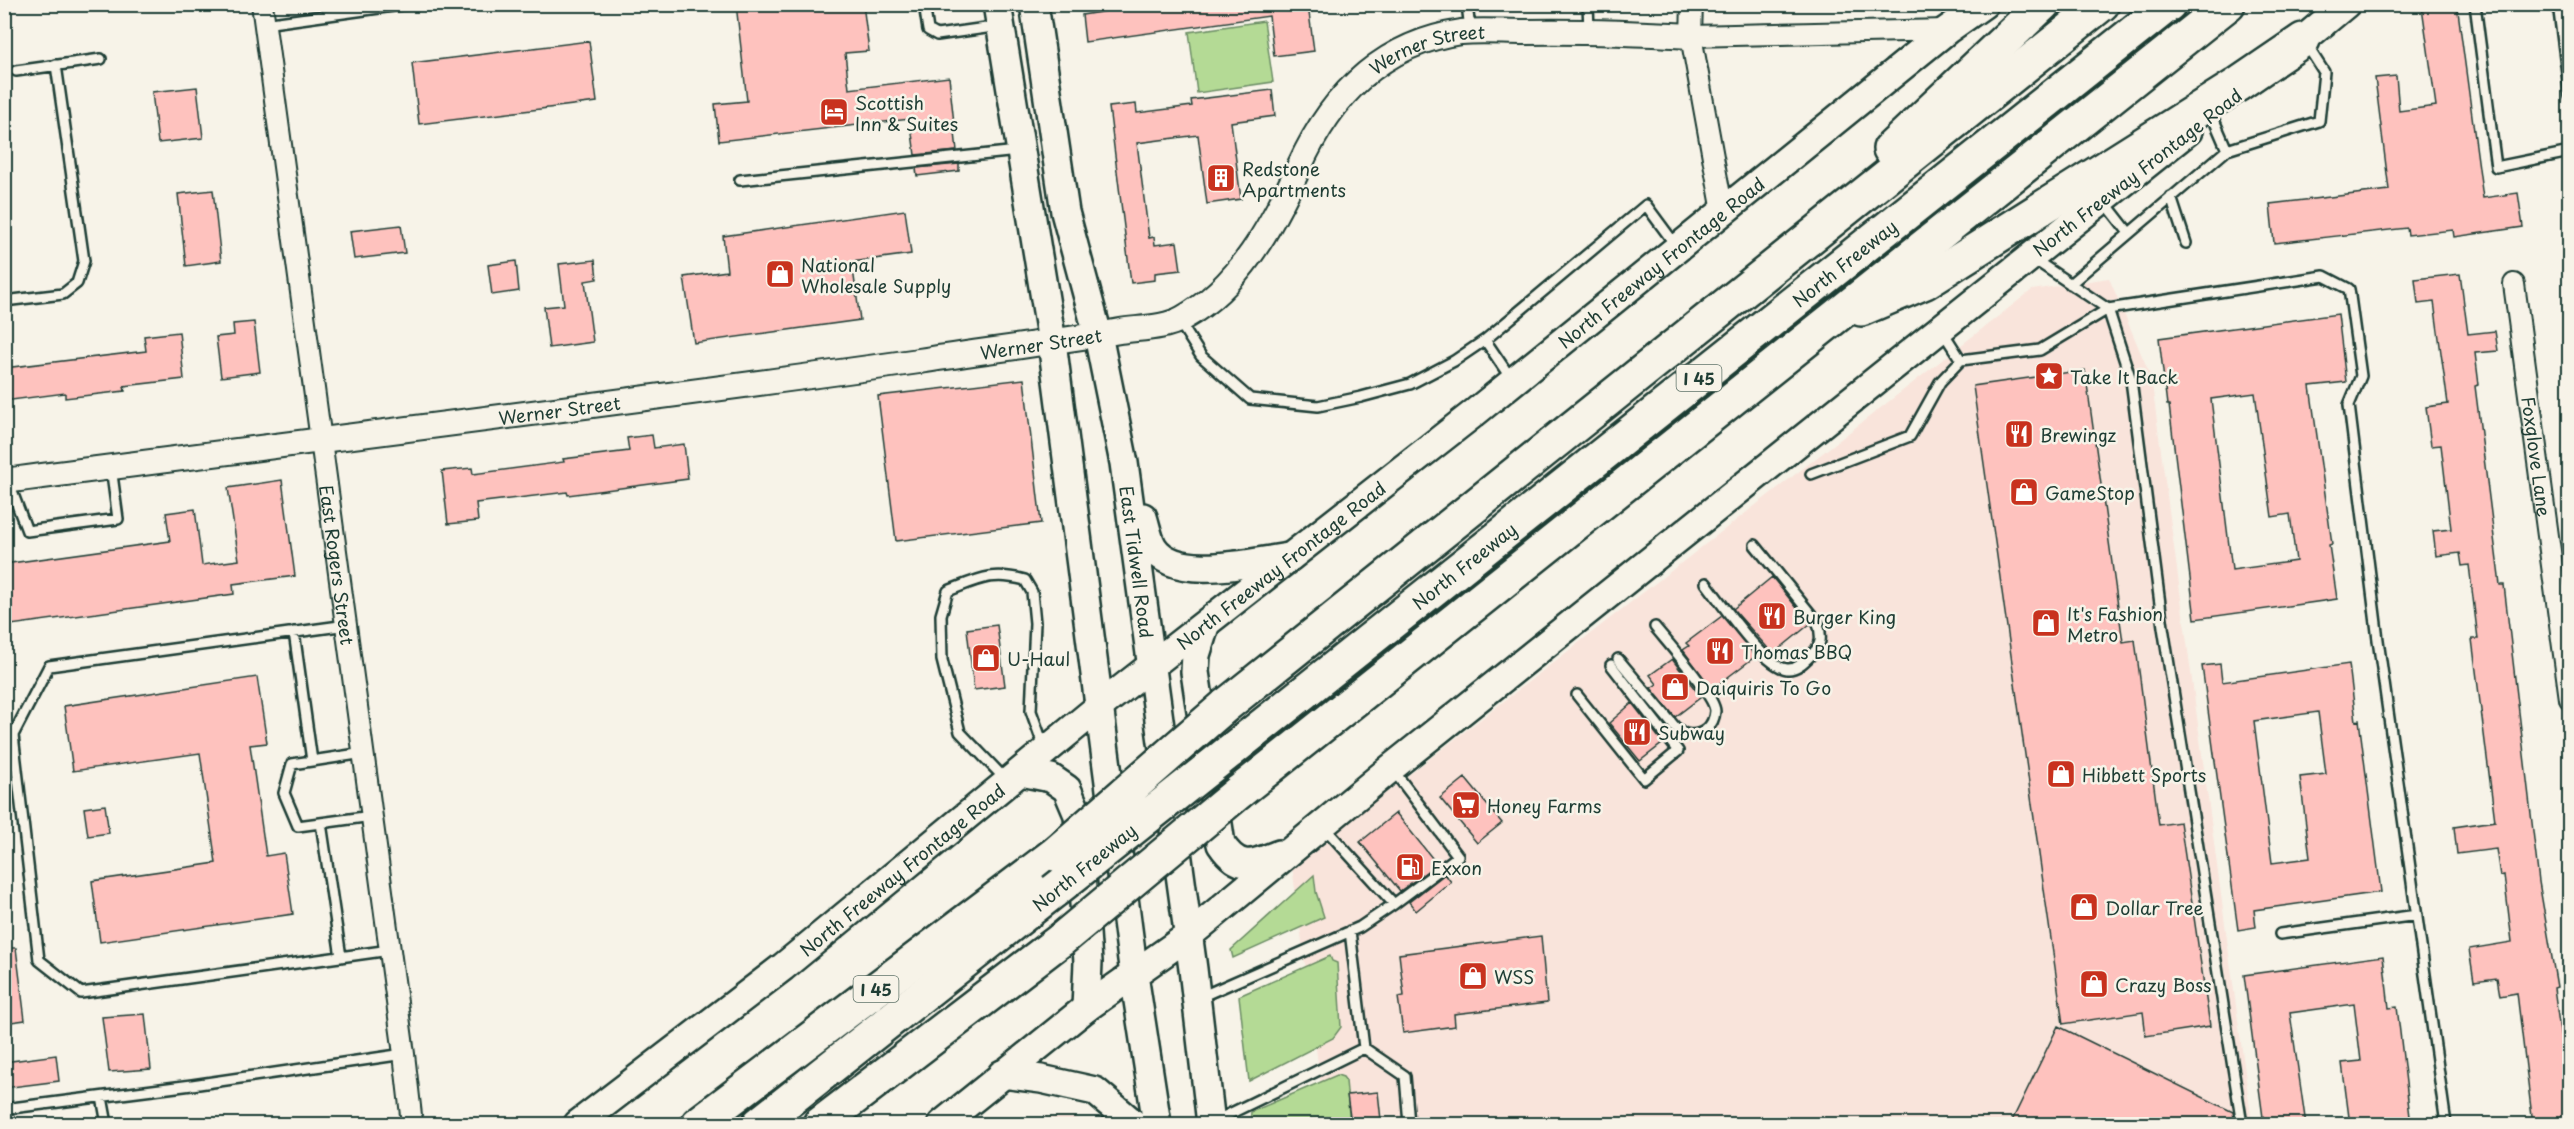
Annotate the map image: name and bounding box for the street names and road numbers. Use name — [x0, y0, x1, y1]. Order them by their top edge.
street label: Werner Street — [1363, 18, 1485, 81]
street label: North Freeway Frontage Road — [2027, 82, 2247, 262]
street label: North Freeway Frontage Road — [1551, 170, 1770, 354]
street label: North Freeway — [1786, 212, 1902, 313]
street label: Werner Street — [978, 321, 1104, 365]
road number: I 45 — [1676, 365, 1722, 391]
street label: Werner Street — [497, 388, 622, 431]
street label: Foxglove Lane — [2516, 395, 2559, 518]
street label: North Freeway Frontage Road — [1170, 474, 1391, 655]
street label: East Rogers Street — [314, 483, 362, 647]
street label: East Tidwell Road — [1114, 484, 1161, 640]
street label: North Freeway — [1406, 515, 1522, 615]
street label: North Freeway Frontage Road — [793, 776, 1010, 962]
street label: North Freeway — [1026, 816, 1142, 918]
road number: I 45 — [854, 976, 898, 1002]

